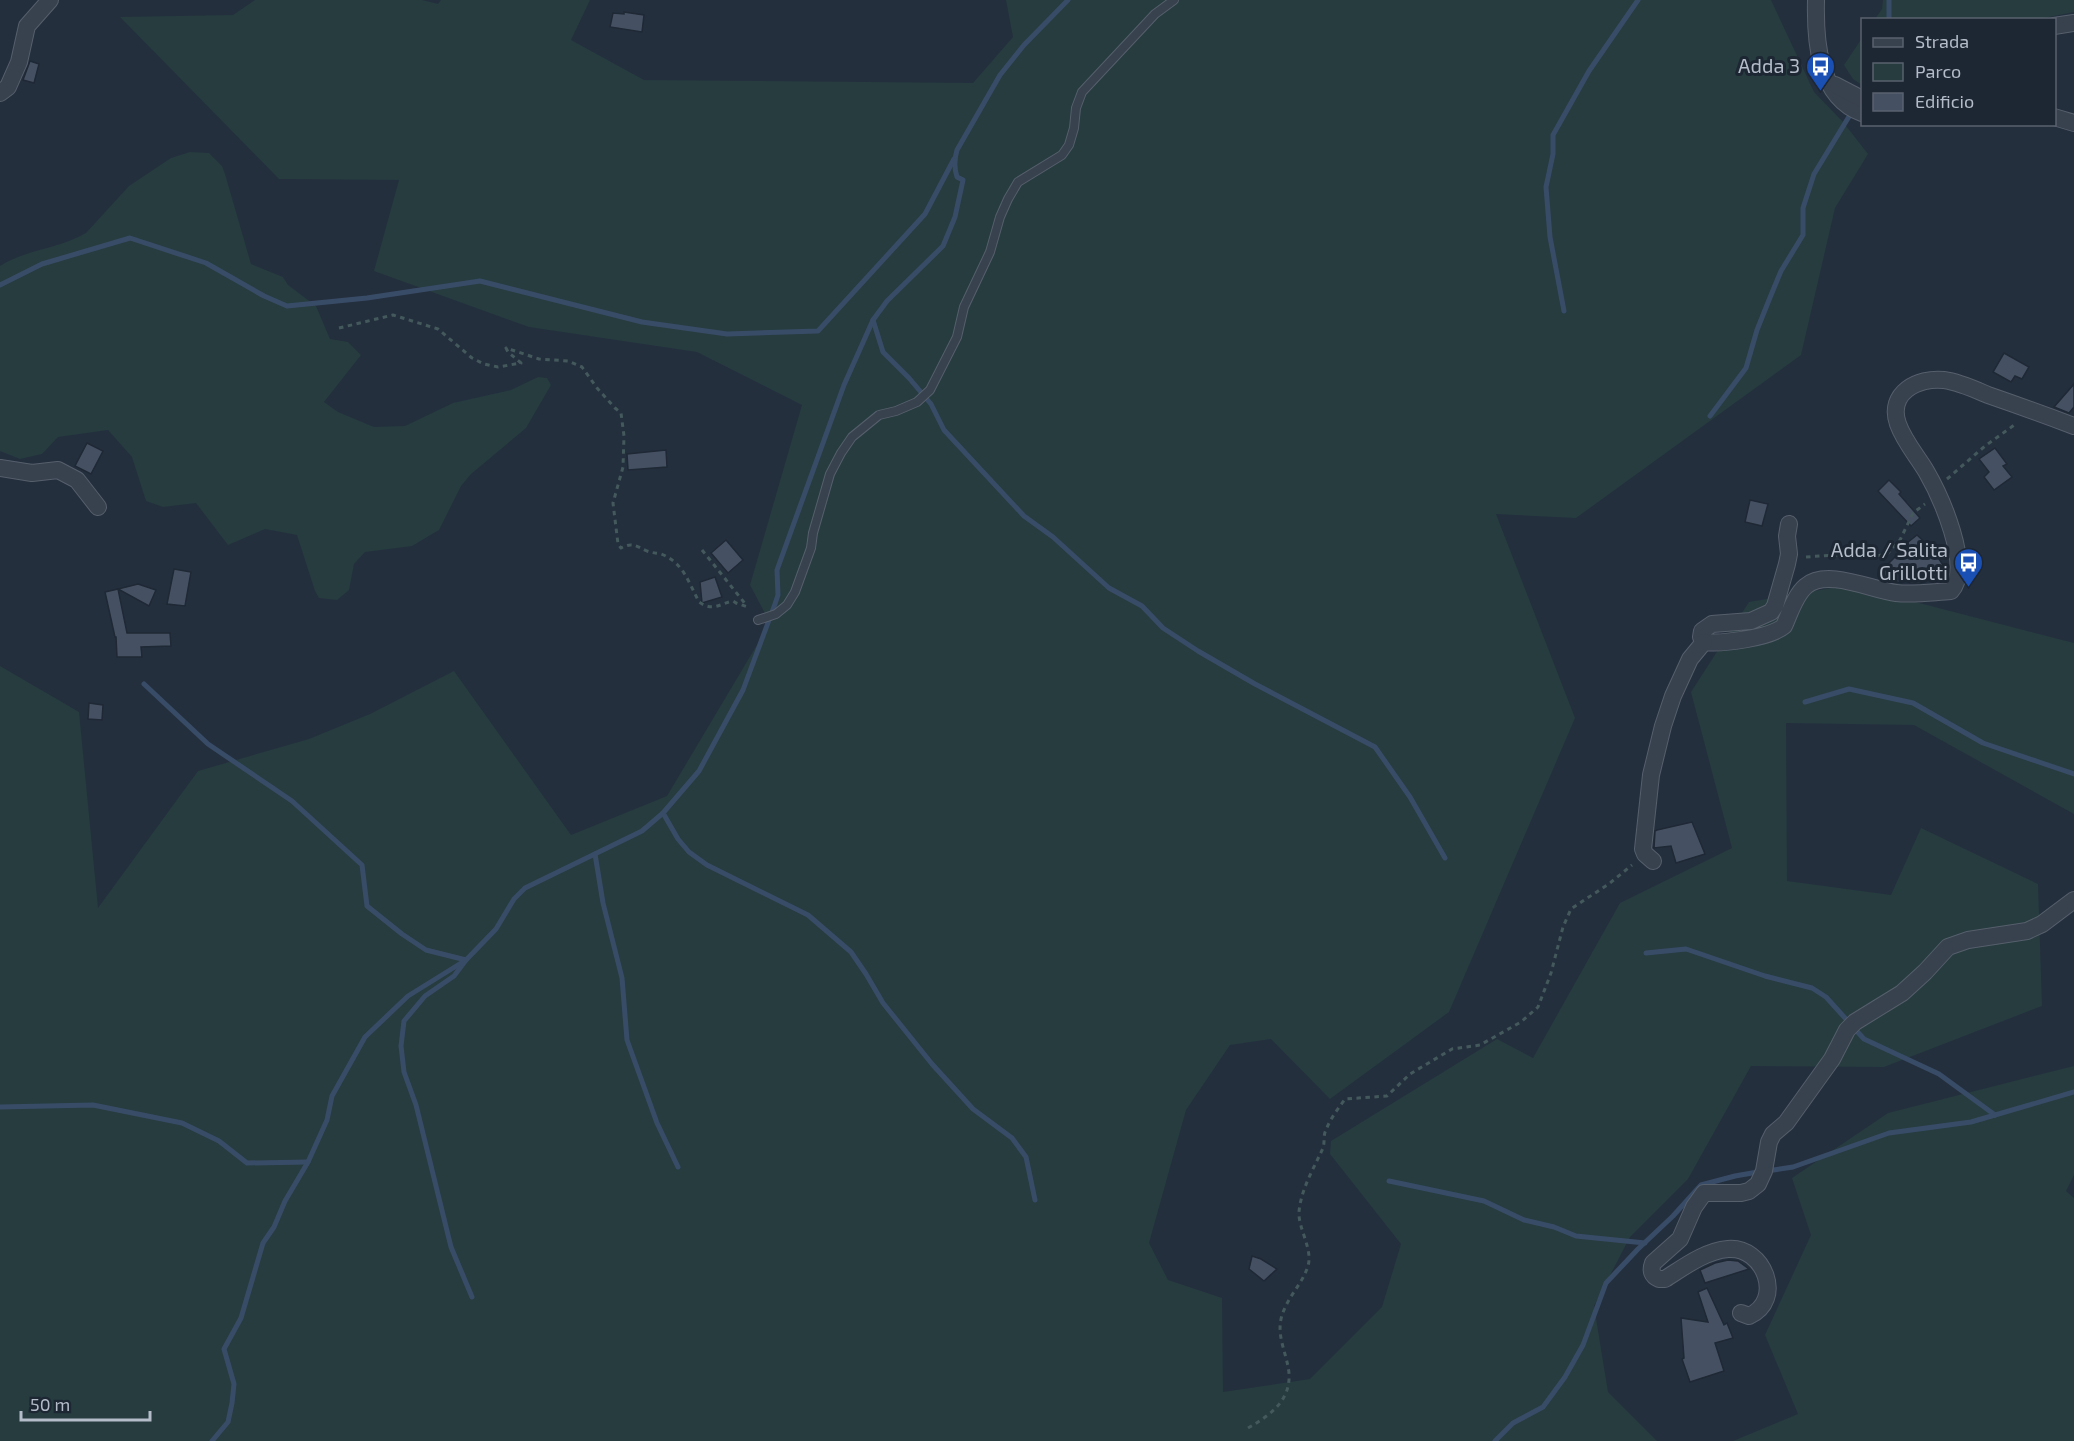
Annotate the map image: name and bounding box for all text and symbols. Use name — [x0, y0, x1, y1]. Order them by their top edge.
legend — [1861, 18, 2056, 126]
text: Strada — [1915, 30, 1969, 52]
bus stop icon: Adda 3 — [1805, 50, 1837, 92]
place label: Adda 3 — [1738, 53, 1800, 77]
text: Parco — [1915, 60, 1961, 82]
text: Edificio — [1915, 90, 1974, 112]
place label: Adda / Salita Grillotti — [1831, 537, 1948, 584]
bus stop icon: Adda / Salita Grillotti — [1953, 546, 1985, 588]
scale bar — [21, 1384, 150, 1422]
text: 50 m — [30, 1393, 70, 1415]

